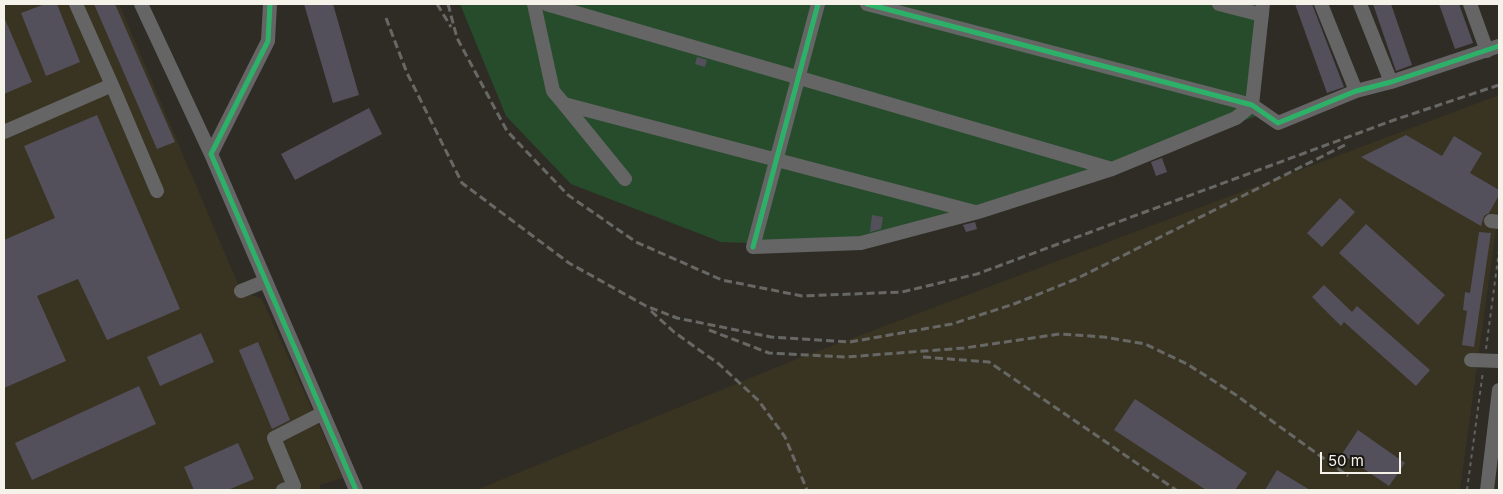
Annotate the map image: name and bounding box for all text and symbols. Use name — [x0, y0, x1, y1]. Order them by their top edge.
scale bar — [1323, 442, 1404, 474]
text: 50 m — [1328, 451, 1364, 470]

